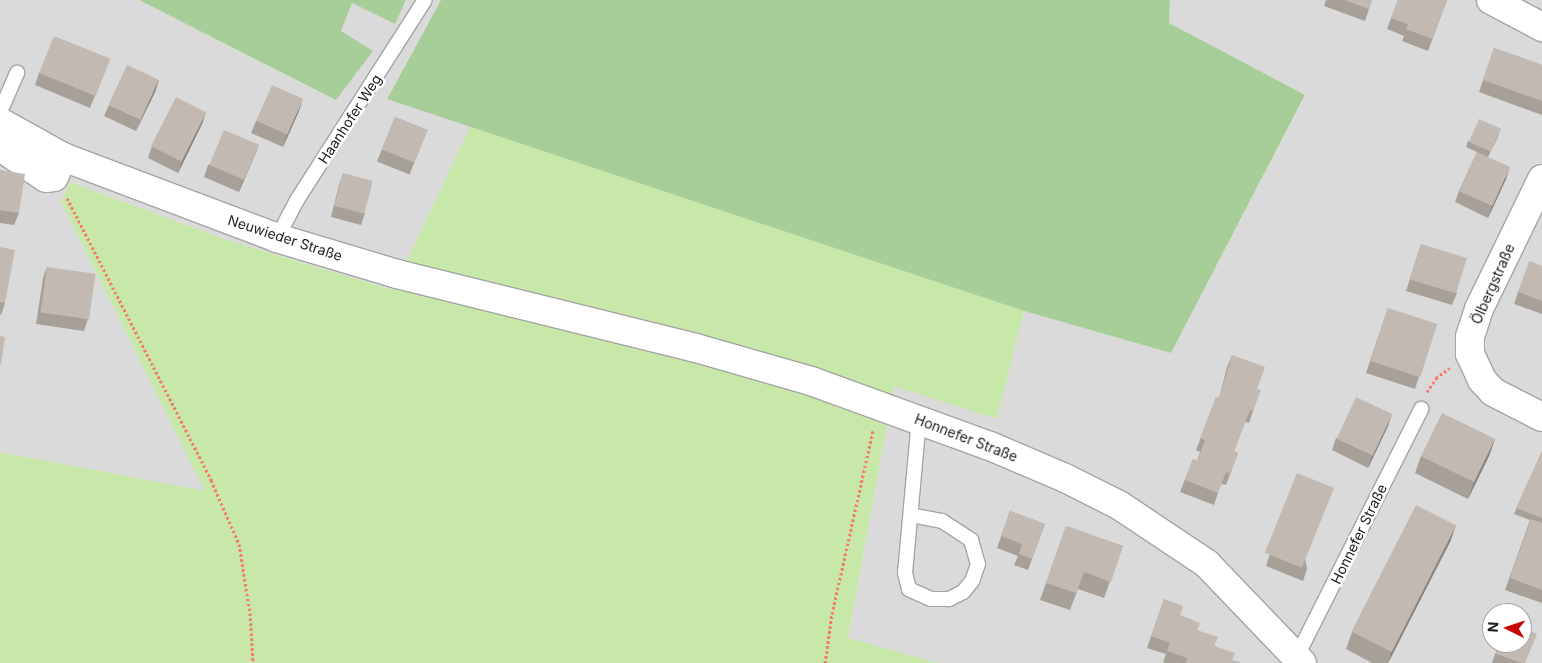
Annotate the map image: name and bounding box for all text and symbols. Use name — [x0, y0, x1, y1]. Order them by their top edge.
street label: Haanhofer Weg — [315, 71, 385, 167]
street label: Neuwieder Straße — [226, 212, 344, 264]
street label: Ölbergstraße — [1468, 241, 1518, 327]
street label: Honnefer Straße — [912, 411, 1020, 465]
street label: Honnefer Straße — [1328, 481, 1390, 587]
north arrow — [1482, 603, 1532, 653]
text: N — [1484, 621, 1501, 633]

